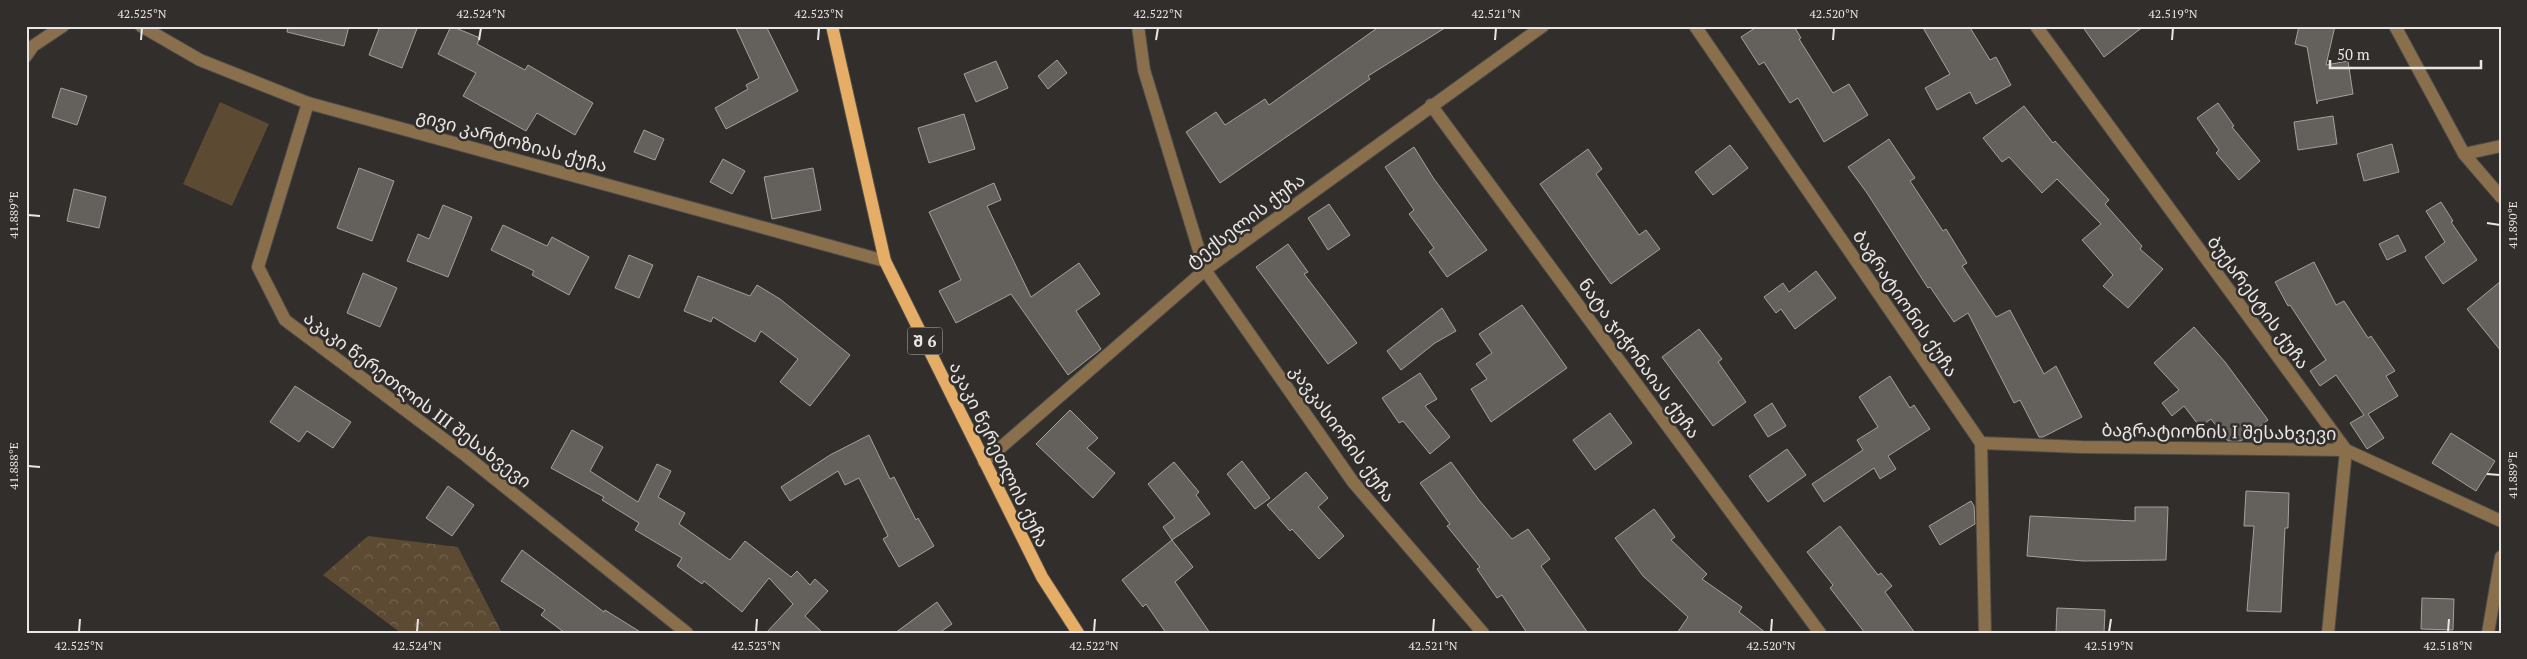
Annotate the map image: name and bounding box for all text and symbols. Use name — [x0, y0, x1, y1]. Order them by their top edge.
text: 42.525°N — [117, 6, 167, 21]
text: 42.524°N — [456, 6, 506, 21]
text: 42.523°N — [794, 6, 844, 21]
text: 42.522°N — [1133, 6, 1183, 21]
text: 42.521°N — [1471, 6, 1521, 21]
text: 42.520°N — [1809, 6, 1859, 21]
text: 42.519°N — [2148, 6, 2198, 21]
scale bar — [2330, 38, 2481, 70]
text: 50 m — [2337, 44, 2370, 64]
street label: გივი კარტოზიას ქუჩა — [414, 103, 610, 177]
street label: ტექსელის ქუჩა — [1181, 167, 1309, 273]
text: 41.889°E — [6, 191, 21, 239]
text: 41.890°E — [2505, 201, 2520, 249]
street label: ბაგრატიონის ქუჩა — [1848, 225, 1964, 381]
street label: ბუქარესტის ქუჩა — [2203, 231, 2315, 373]
street label: ნატა ჯიჭონაიას ქუჩა — [1574, 273, 1706, 443]
street label: აკაკი წერეთლის III შესახვევი — [299, 305, 537, 493]
road number: შ 6 — [908, 328, 942, 354]
street label: აკაკი წერეთლის ქუჩა — [945, 357, 1055, 551]
street label: კავკასიონის ქუჩა — [1285, 359, 1401, 507]
street label: ბაგრატიონის I შესახვევი — [2101, 417, 2337, 445]
text: 41.888°E — [6, 442, 21, 490]
text: 41.889°E — [2505, 451, 2520, 499]
text: 42.525°N — [54, 638, 104, 653]
text: 42.524°N — [392, 638, 442, 653]
text: 42.523°N — [731, 638, 781, 653]
text: 42.522°N — [1069, 638, 1119, 653]
text: 42.521°N — [1408, 638, 1458, 653]
text: 42.520°N — [1746, 638, 1796, 653]
text: 42.519°N — [2084, 638, 2134, 653]
text: 42.518°N — [2423, 638, 2473, 653]

